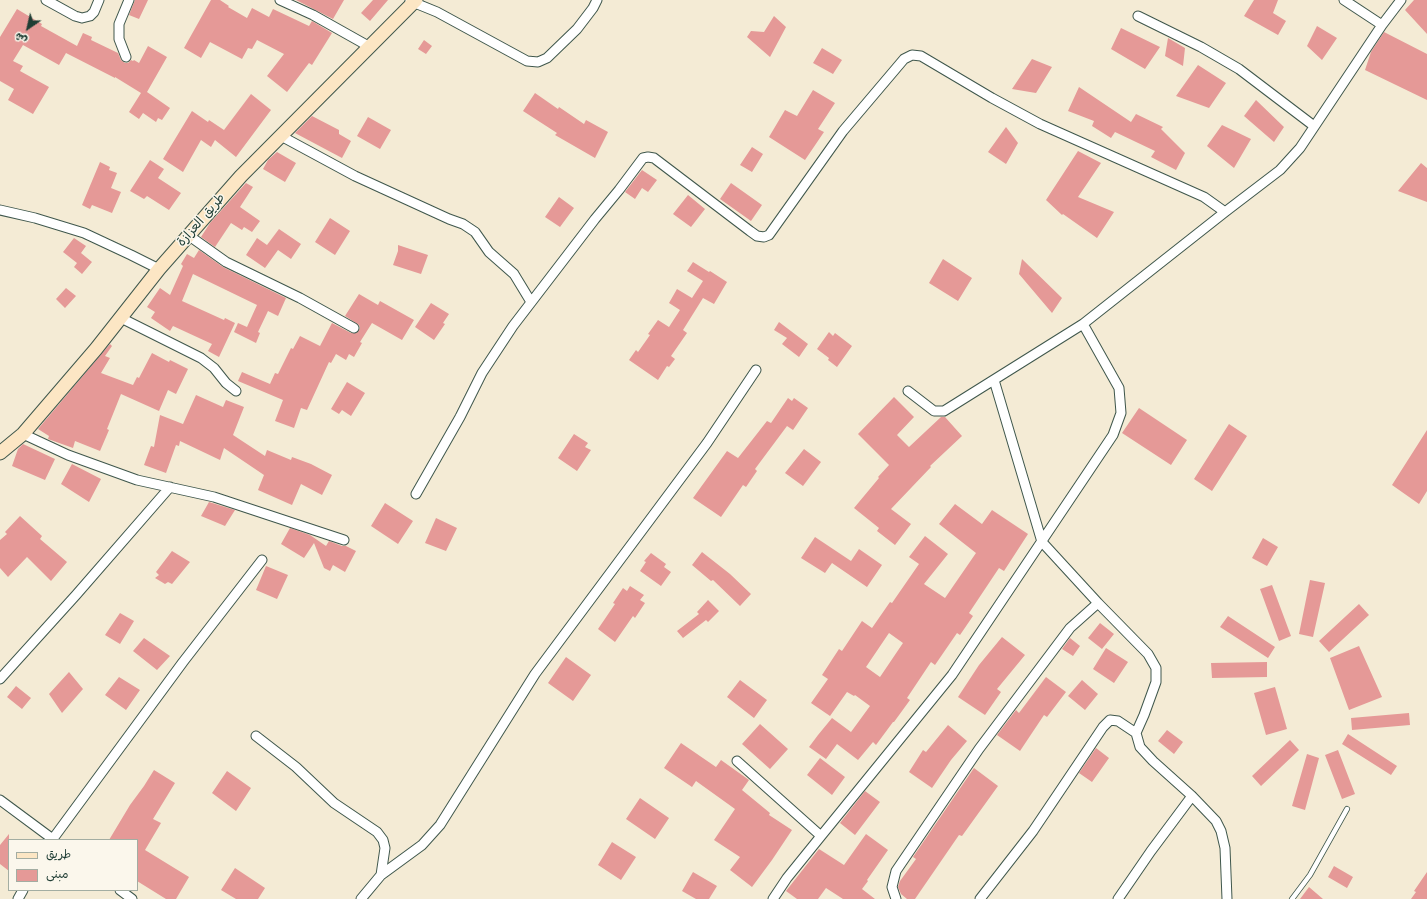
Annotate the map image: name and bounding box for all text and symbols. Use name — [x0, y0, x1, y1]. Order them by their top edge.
north arrow — [8, 8, 48, 48]
text: ش — [12, 30, 30, 47]
street label: طريق العزازة — [174, 190, 228, 250]
legend — [8, 839, 138, 891]
text: طريق — [46, 847, 71, 861]
text: مبنى — [46, 867, 69, 881]

